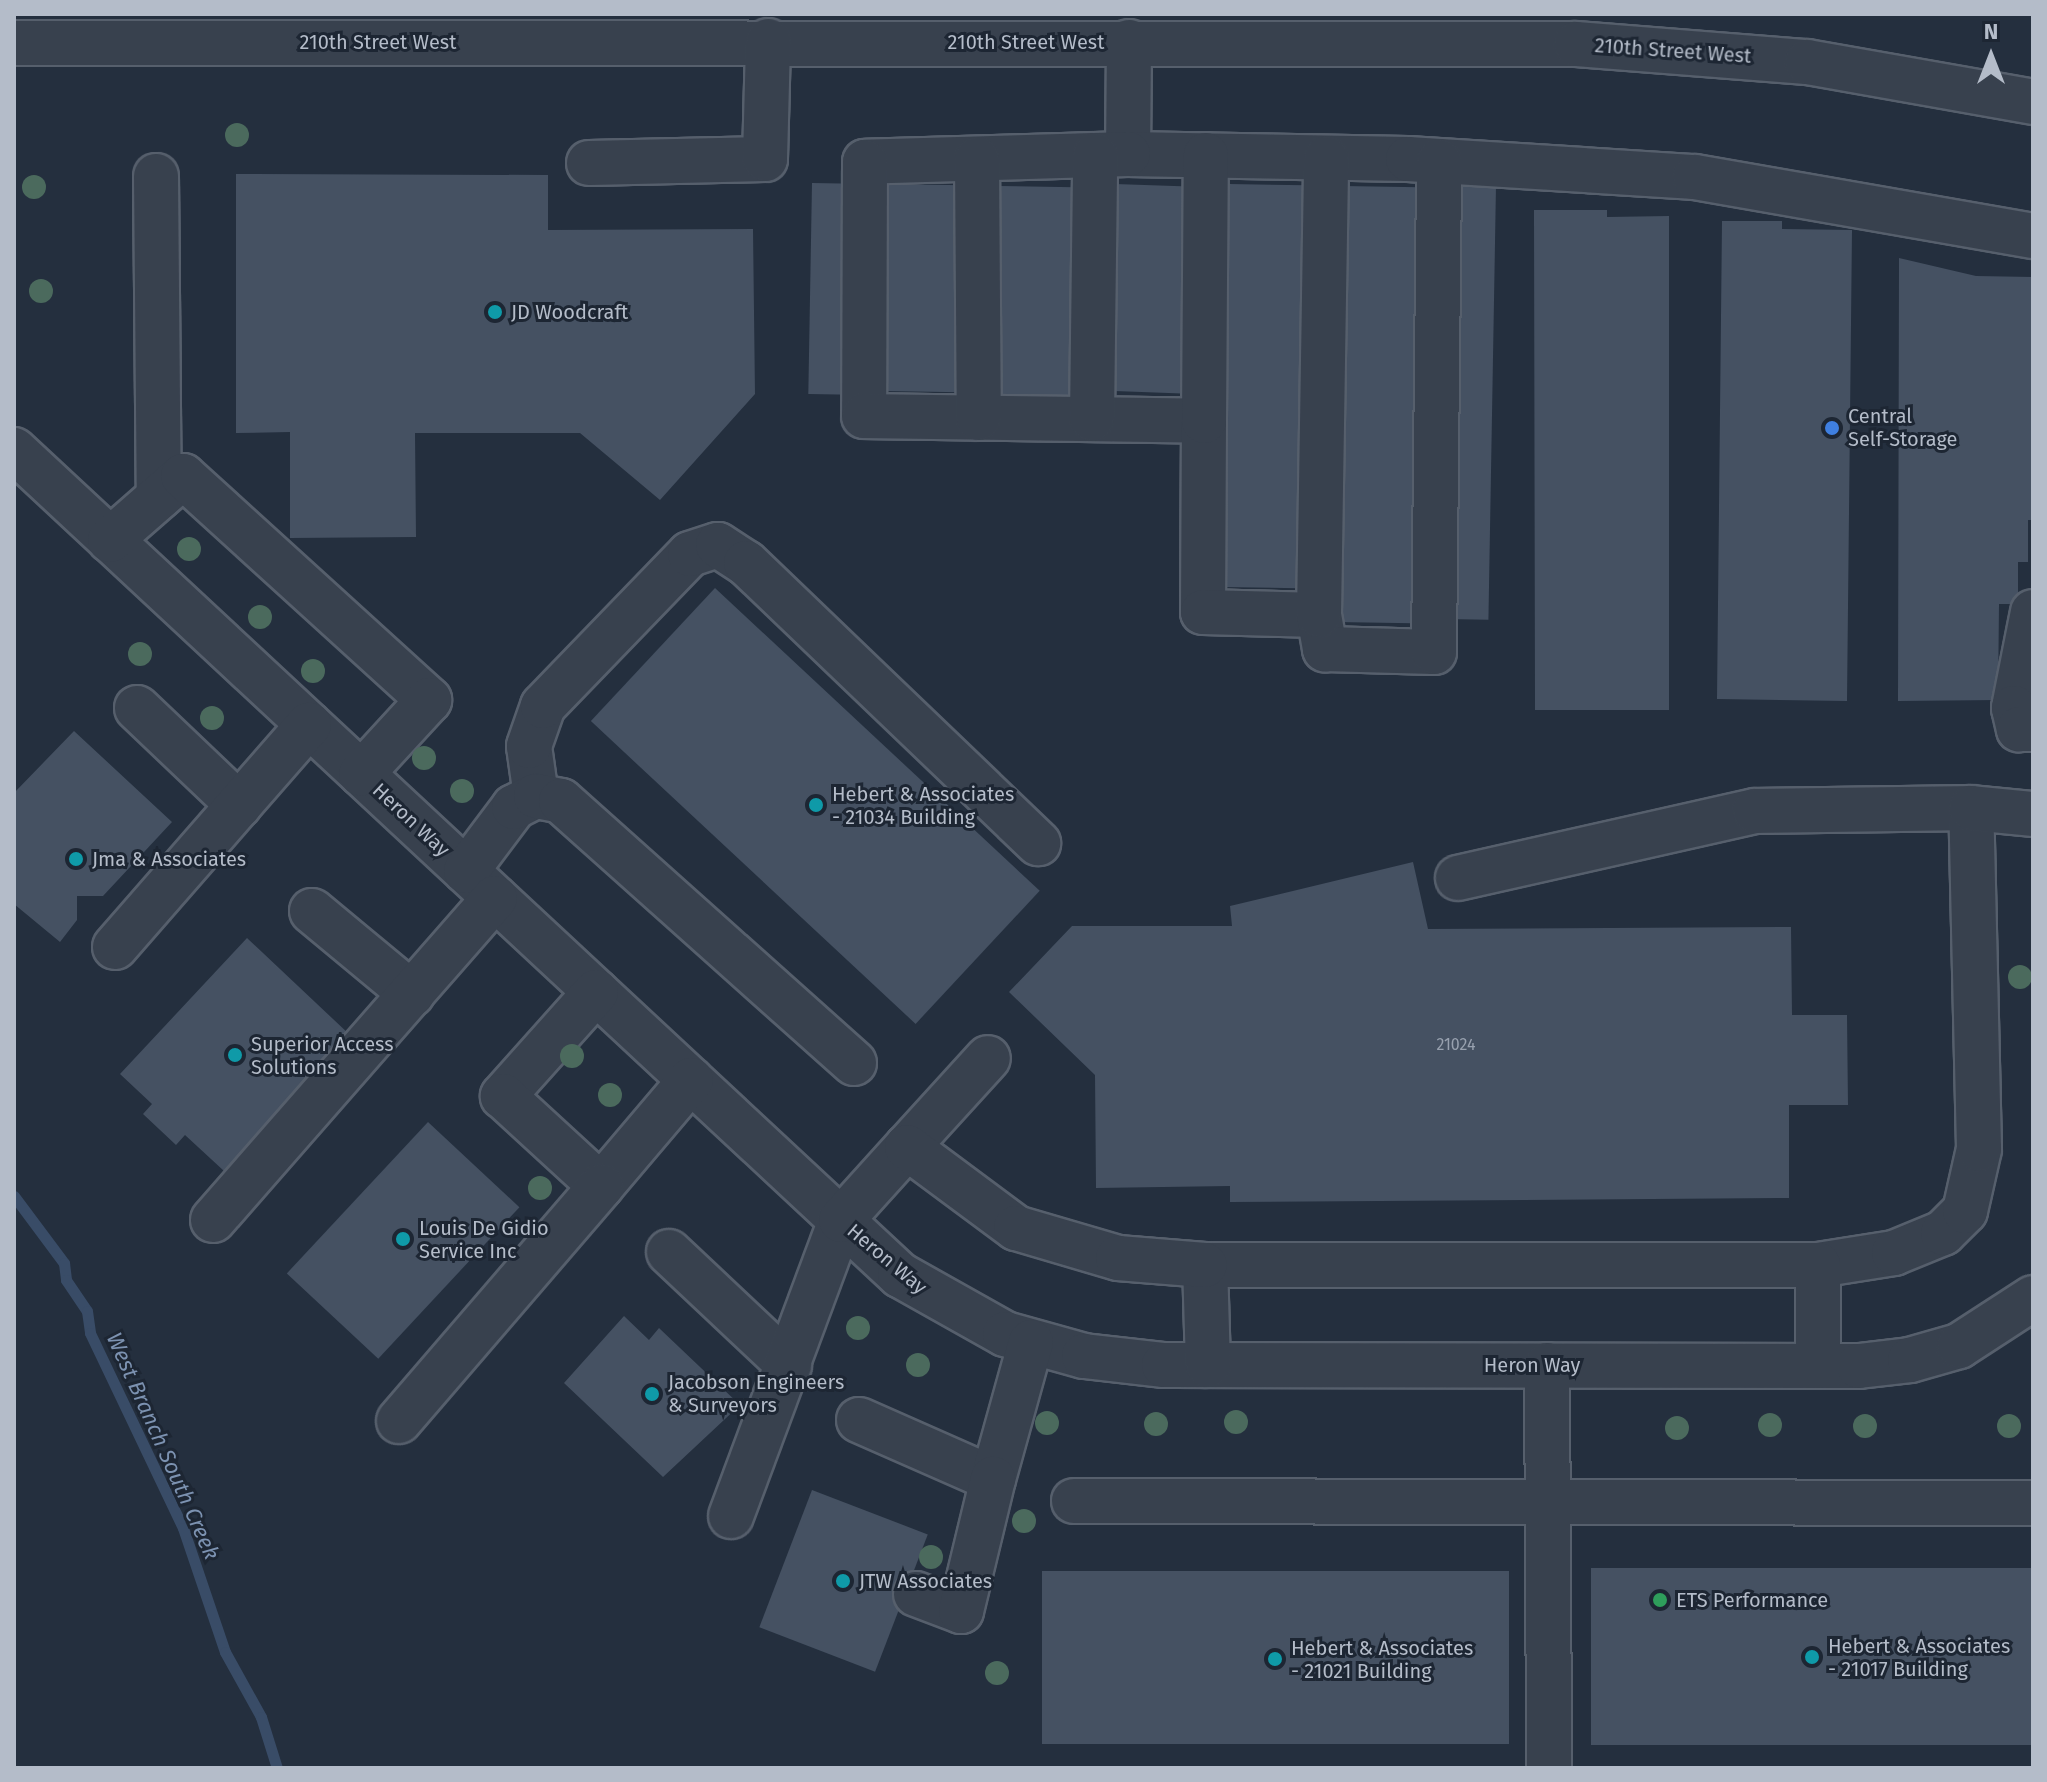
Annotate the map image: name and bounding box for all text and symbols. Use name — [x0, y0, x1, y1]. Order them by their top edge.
north arrow — [1951, 16, 2031, 96]
text: N — [1984, 18, 1998, 45]
street label: 210th Street West — [300, 30, 456, 54]
street label: 210th Street West — [948, 30, 1104, 54]
street label: 210th Street West — [1594, 34, 1752, 68]
place label: JD Woodcraft — [511, 300, 628, 324]
marker: JD Woodcraft — [486, 303, 504, 321]
place label: Central Self-Storage — [1848, 404, 1957, 451]
marker: Central Self-Storage — [1823, 419, 1841, 437]
street label: Heron Way — [367, 778, 455, 862]
place label: Hebert & Associates - 21034 Building — [832, 782, 1014, 829]
marker: Hebert & Associates - 21034 Building — [807, 796, 825, 814]
place label: Jma & Associates — [92, 847, 246, 871]
marker: Jma & Associates — [67, 850, 85, 868]
place label: Superior Access Solutions — [251, 1032, 394, 1079]
house number: 21024 — [1436, 1035, 1476, 1055]
marker: Superior Access Solutions — [226, 1046, 244, 1064]
place label: Louis De Gidio Service Inc — [419, 1216, 549, 1263]
street label: Heron Way — [842, 1219, 932, 1299]
marker: Louis De Gidio Service Inc — [394, 1230, 412, 1248]
water label: West Branch South Creek — [101, 1328, 225, 1564]
street label: Heron Way — [1484, 1353, 1580, 1377]
place label: Jacobson Engineers & Surveyors — [668, 1370, 844, 1417]
marker: Jacobson Engineers & Surveyors — [643, 1385, 661, 1403]
place label: JTW Associates — [859, 1569, 992, 1593]
marker: JTW Associates — [834, 1572, 852, 1590]
place label: ETS Performance — [1676, 1588, 1828, 1612]
marker: ETS Performance — [1651, 1591, 1669, 1609]
place label: Hebert & Associates - 21017 Building — [1828, 1634, 2010, 1681]
place label: Hebert & Associates - 21021 Building — [1291, 1636, 1473, 1683]
marker: Hebert & Associates - 21017 Building — [1803, 1648, 1821, 1666]
marker: Hebert & Associates - 21021 Building — [1266, 1650, 1284, 1668]

